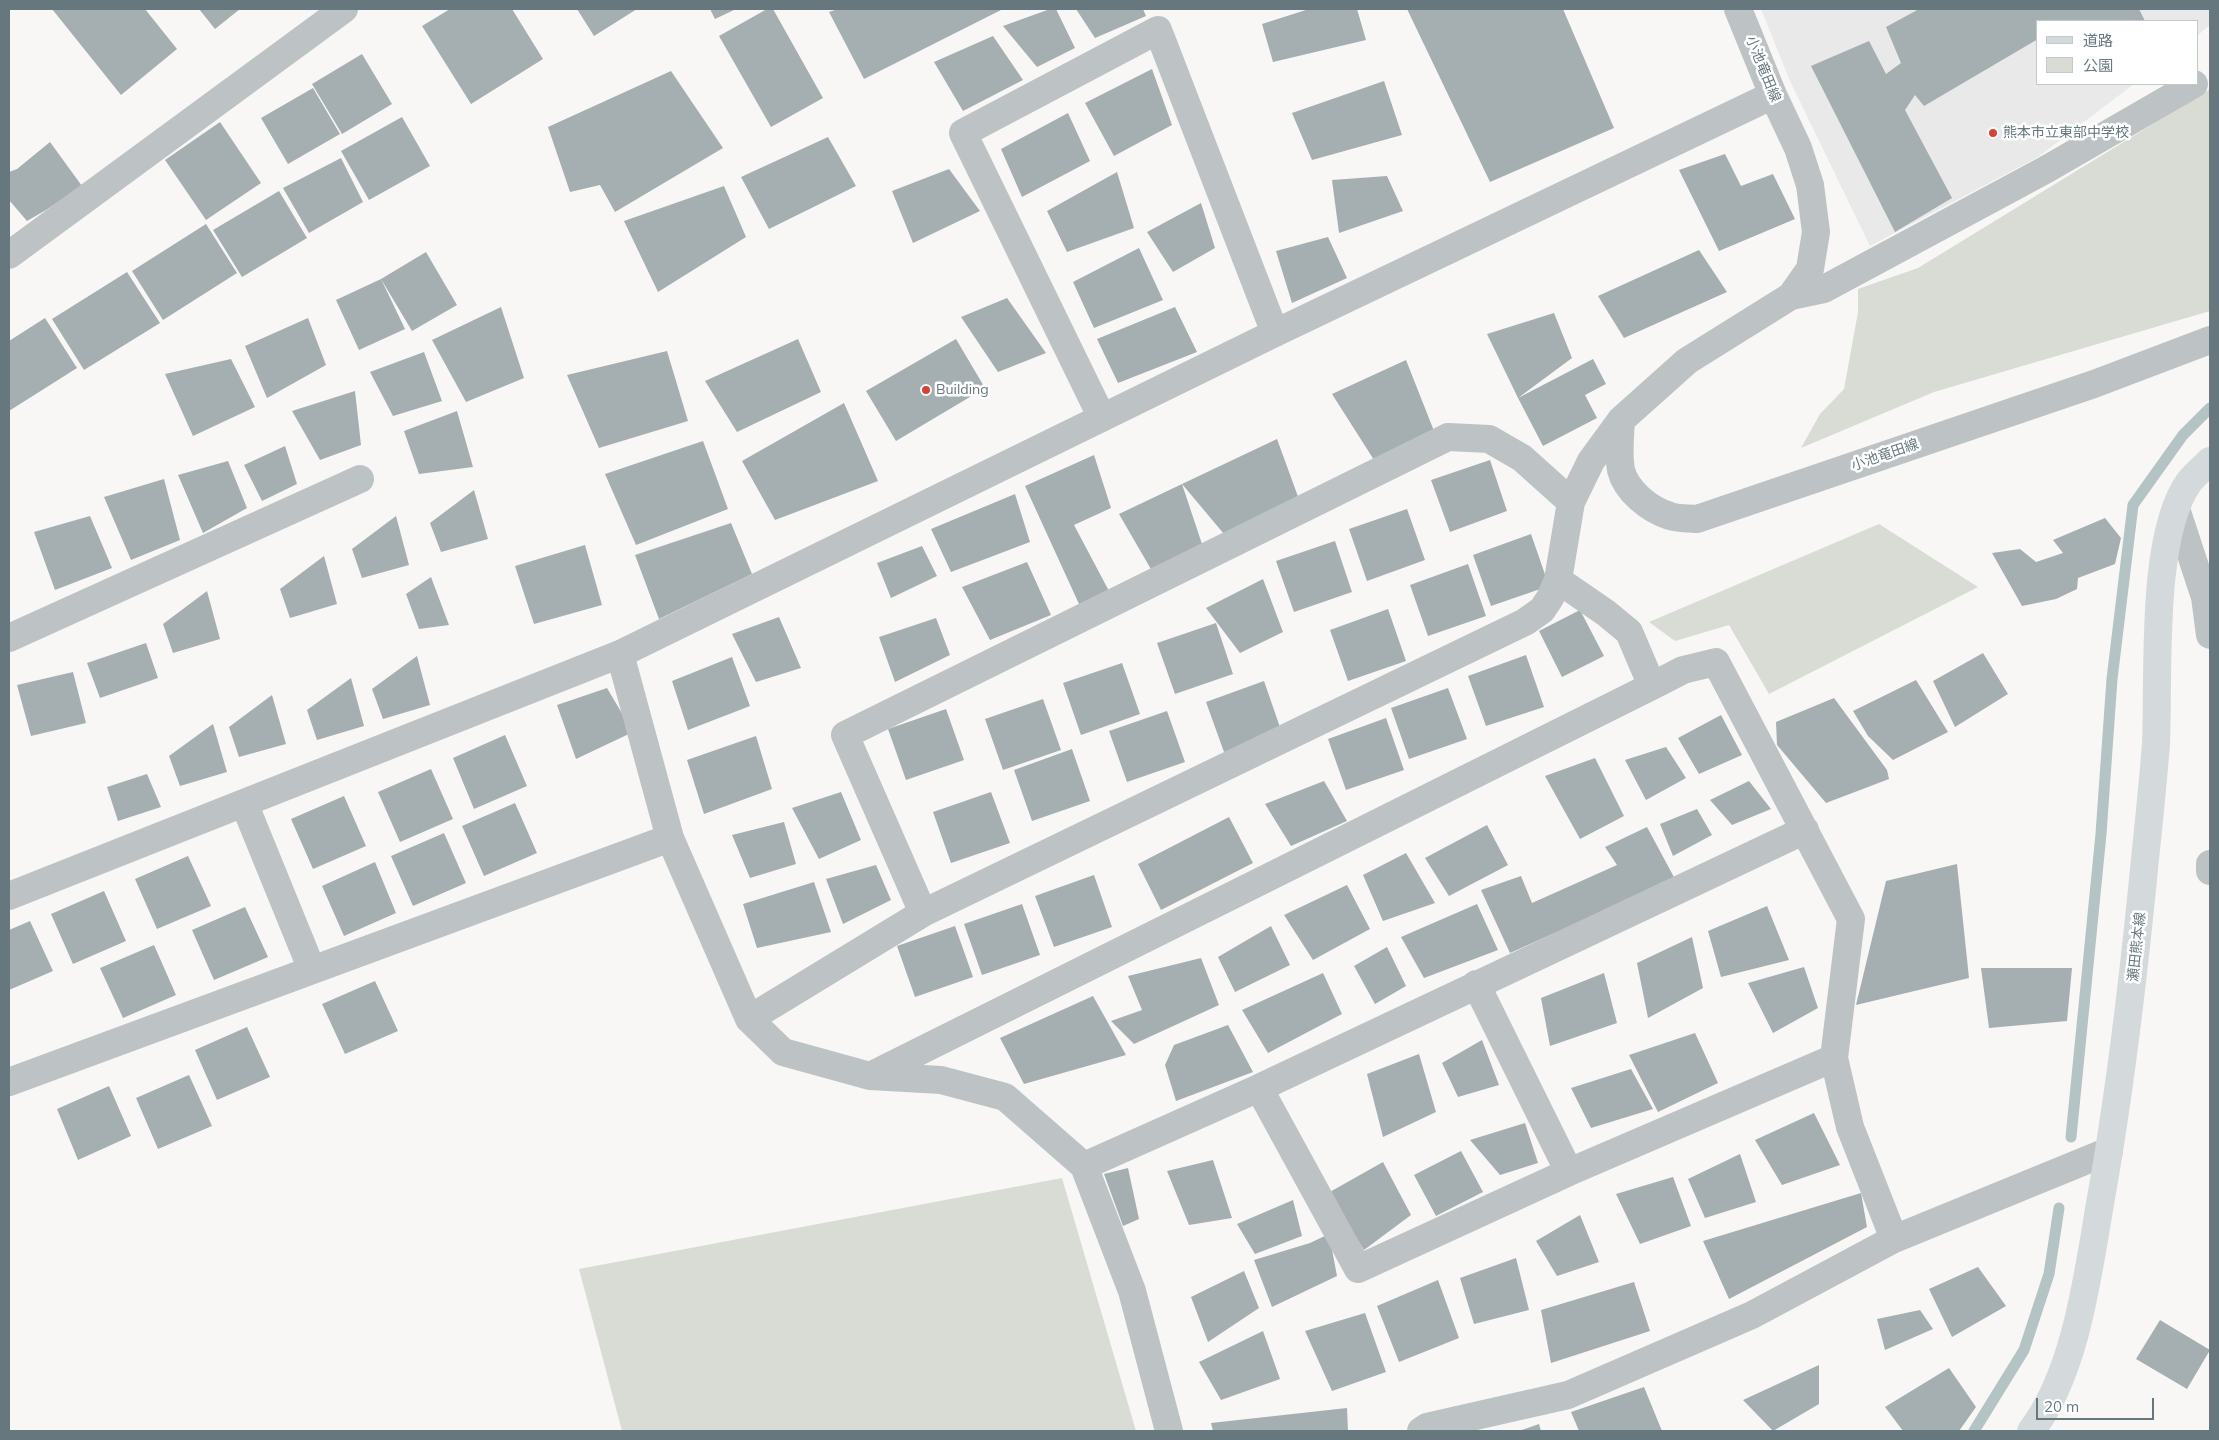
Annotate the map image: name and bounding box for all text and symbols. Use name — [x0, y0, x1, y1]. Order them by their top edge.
legend — [2036, 20, 2199, 85]
text: 道路 — [2083, 31, 2113, 50]
street label: 小池竜田線 — [1742, 33, 1784, 105]
text: 公園 — [2083, 56, 2113, 75]
place label: 熊本市立東部中学校 — [2003, 125, 2129, 141]
marker: 熊本市立東部中学校 — [1987, 127, 1999, 139]
place label: Building — [936, 382, 989, 398]
marker: Building — [920, 384, 932, 396]
street label: 小池竜田線 — [1849, 436, 1921, 474]
street label: 瀬田熊本線 — [2125, 911, 2149, 983]
scale bar — [2039, 1388, 2156, 1420]
text: 20 m — [2044, 1397, 2079, 1416]

